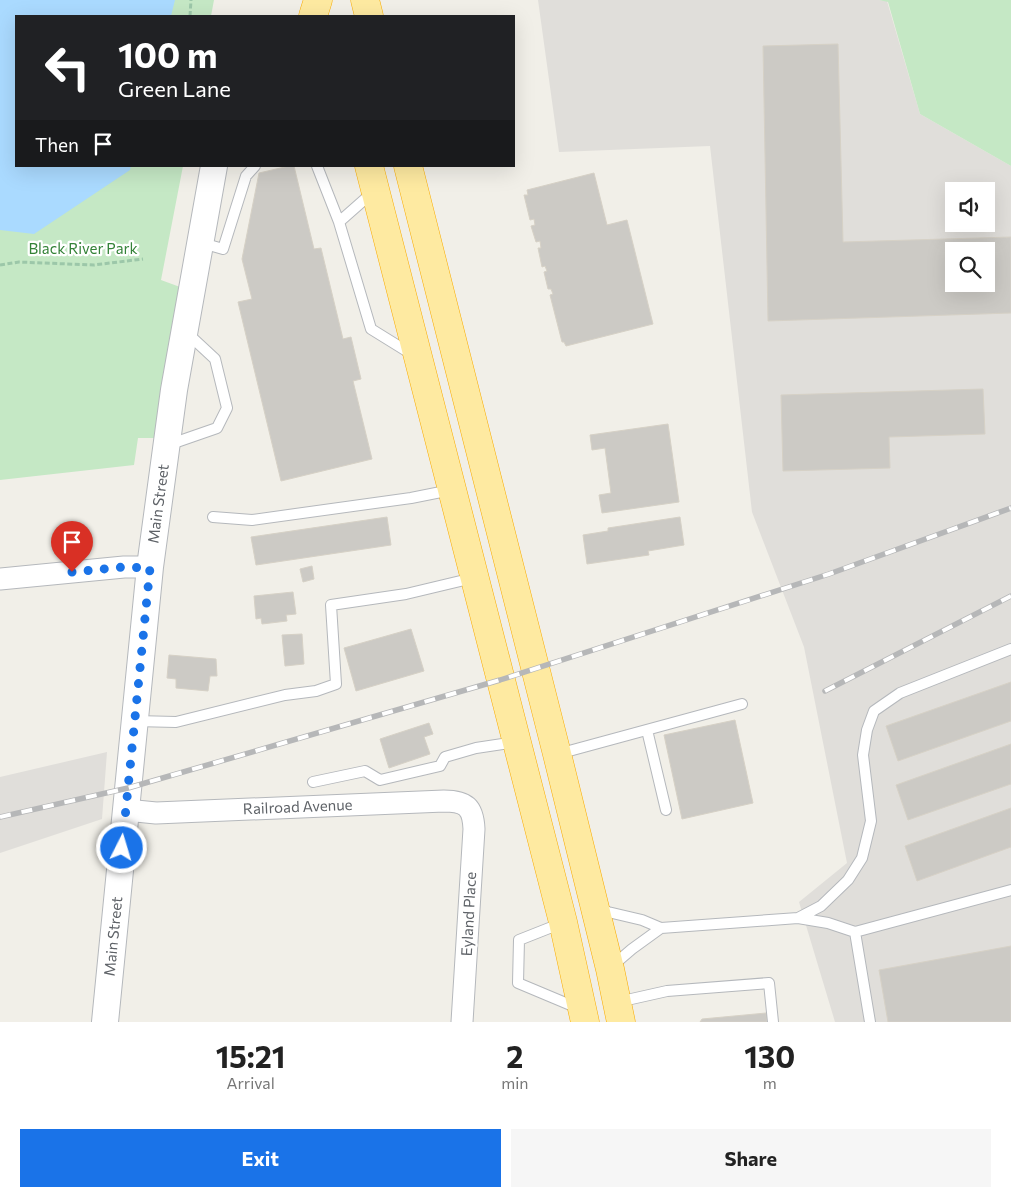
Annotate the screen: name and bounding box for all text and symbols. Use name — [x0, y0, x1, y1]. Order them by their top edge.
text: 100 m — [118, 32, 218, 75]
icon: left — [35, 35, 100, 100]
text: Green Lane — [118, 75, 231, 102]
icon: arrive — [89, 130, 117, 158]
text: Then — [35, 133, 79, 156]
map controls — [945, 182, 995, 292]
button: sound — [945, 182, 995, 232]
park label: Black River Park — [28, 239, 138, 257]
button: search — [945, 242, 995, 292]
street label: Main Street — [143, 463, 172, 544]
pin — [51, 521, 93, 572]
icon: arrive — [58, 528, 86, 556]
street label: Railroad Avenue — [242, 795, 353, 817]
position arrow — [95, 821, 147, 873]
street label: Eyland Place — [457, 871, 479, 957]
street label: Main Street — [100, 896, 125, 977]
text: 15:21 — [216, 1037, 285, 1074]
text: 2 — [506, 1037, 523, 1074]
text: 130 — [744, 1037, 795, 1074]
text: Arrival — [226, 1073, 275, 1092]
text: min — [501, 1073, 528, 1092]
text: m — [763, 1073, 777, 1092]
button: Exit — [20, 1129, 501, 1187]
button: Share — [511, 1129, 991, 1187]

